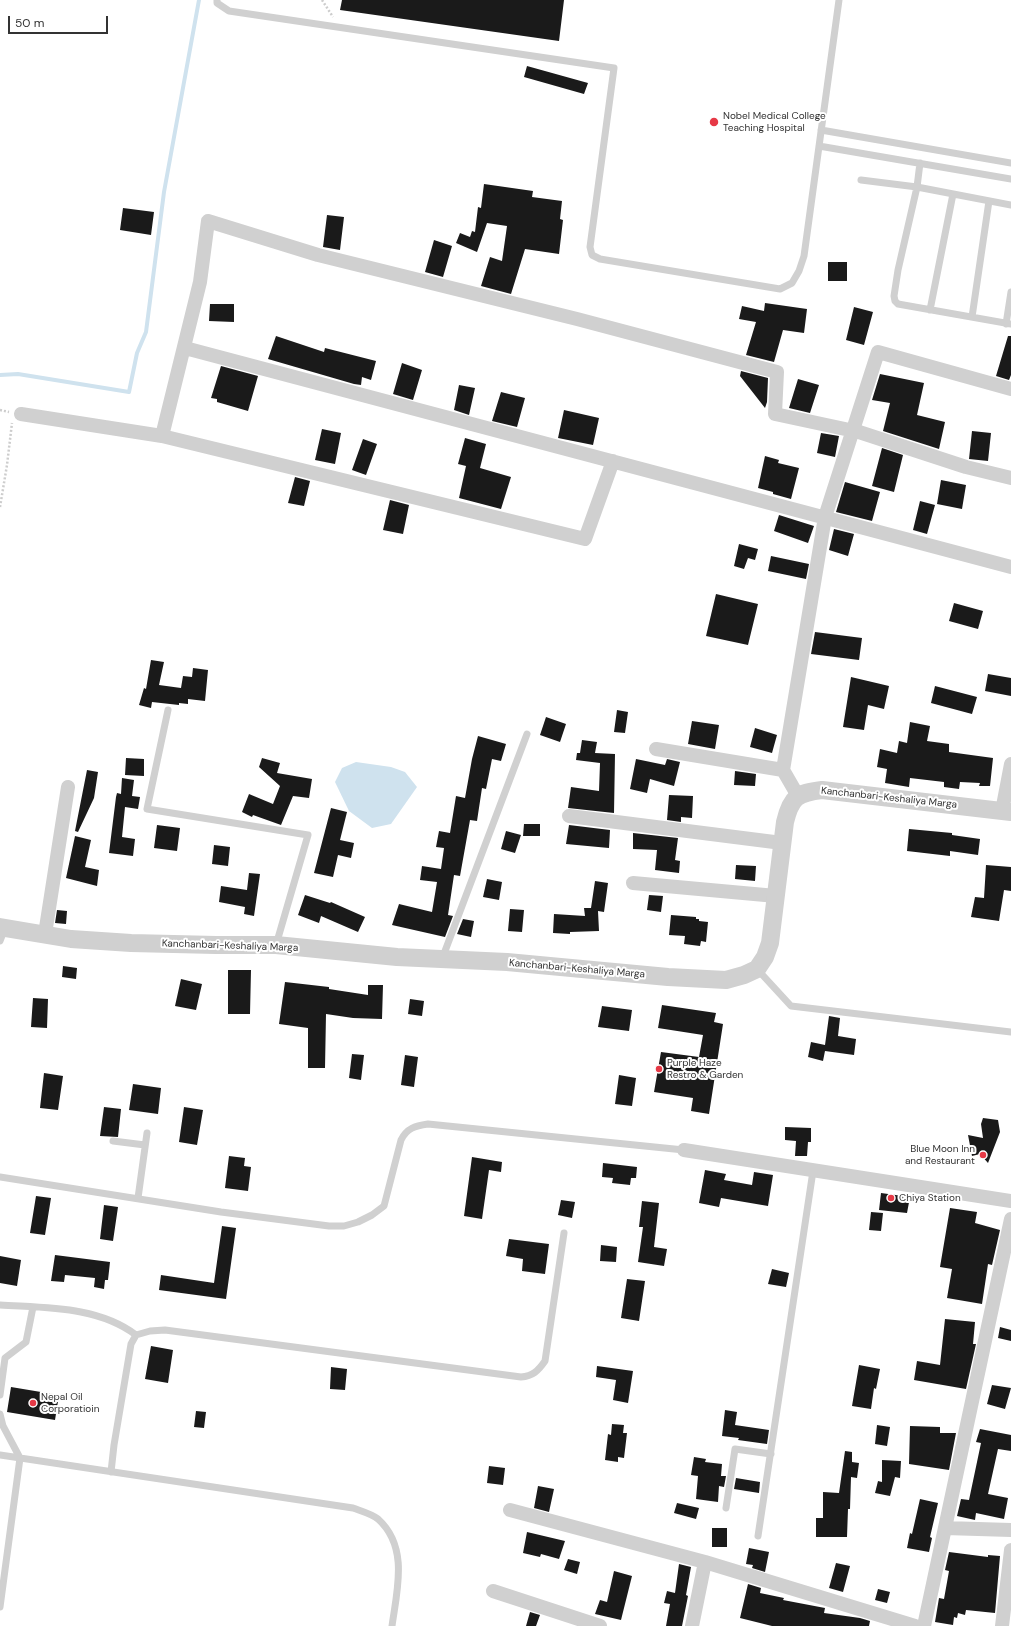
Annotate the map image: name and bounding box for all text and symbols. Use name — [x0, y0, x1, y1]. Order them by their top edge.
scale bar — [10, 8, 110, 34]
text: 50 m — [15, 15, 44, 31]
place label: Nobel Medical College Teaching Hospital — [723, 110, 826, 134]
marker: Nobel Medical College Teaching Hospital — [708, 116, 720, 128]
street label: Kanchanbari-Keshaliya Marga — [821, 785, 957, 811]
street label: Kanchanbari-Keshaliya Marga — [162, 938, 298, 954]
street label: Kanchanbari-Keshaliya Marga — [508, 957, 646, 981]
place label: Purple Haze Restro & Garden — [667, 1057, 743, 1080]
marker: Purple Haze Restro & Garden — [654, 1064, 664, 1074]
place label: Blue Moon Inn and Restaurant — [905, 1143, 975, 1166]
marker: Blue Moon Inn and Restaurant — [978, 1150, 988, 1160]
place label: Chiya Station — [899, 1192, 961, 1204]
marker: Chiya Station — [886, 1193, 896, 1203]
place label: Nepal Oil Corporatioin — [41, 1391, 99, 1414]
marker: Nepal Oil Corporatioin — [28, 1398, 38, 1408]

